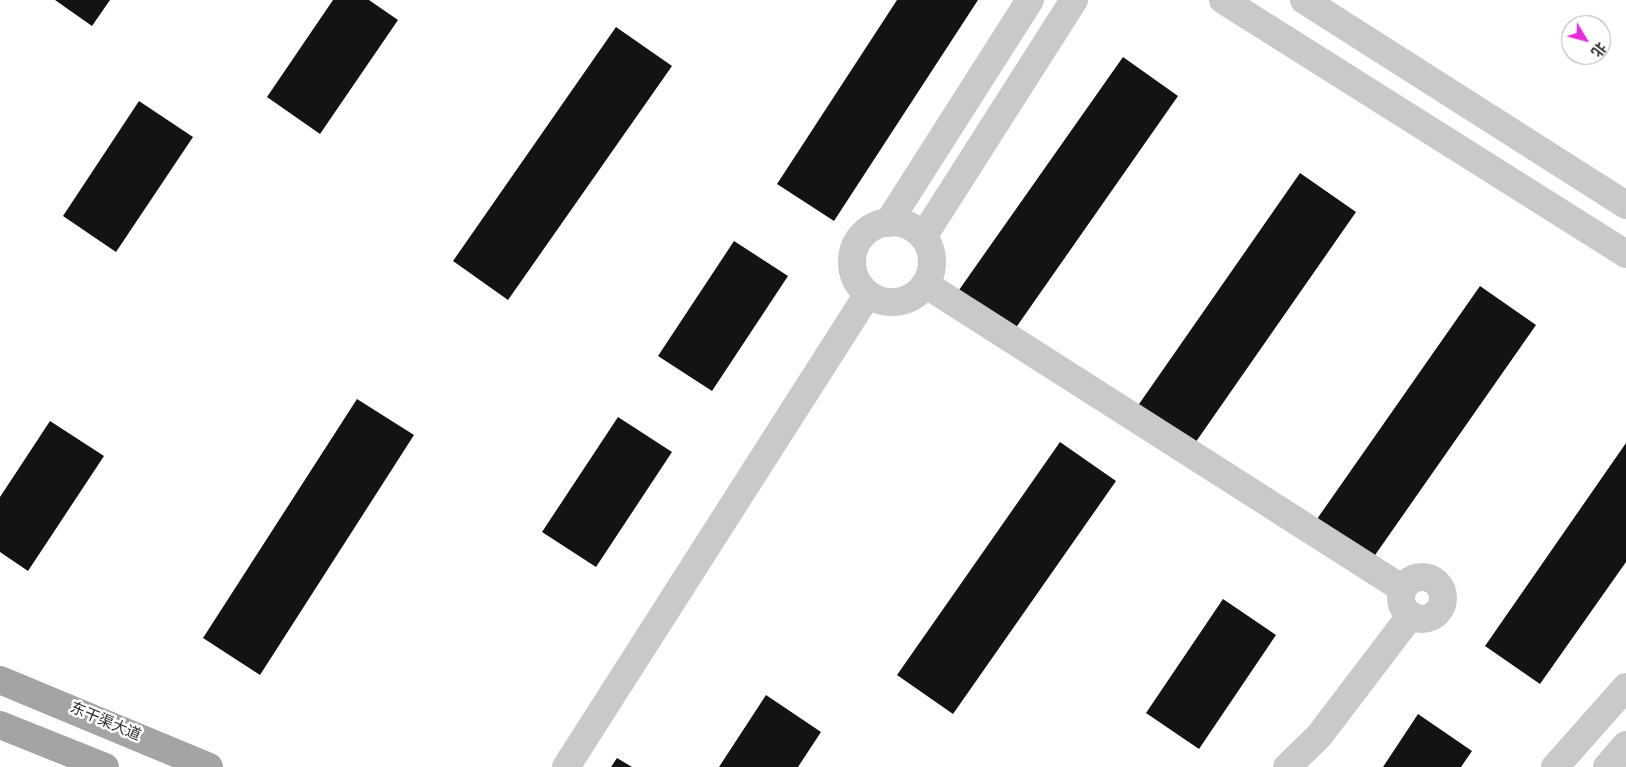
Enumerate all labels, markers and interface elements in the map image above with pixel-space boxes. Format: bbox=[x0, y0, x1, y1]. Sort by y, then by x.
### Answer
north arrow bbox=[1561, 15, 1611, 65]
text: 北 bbox=[1587, 38, 1609, 59]
street label: 东干渠大道 bbox=[67, 700, 143, 746]

